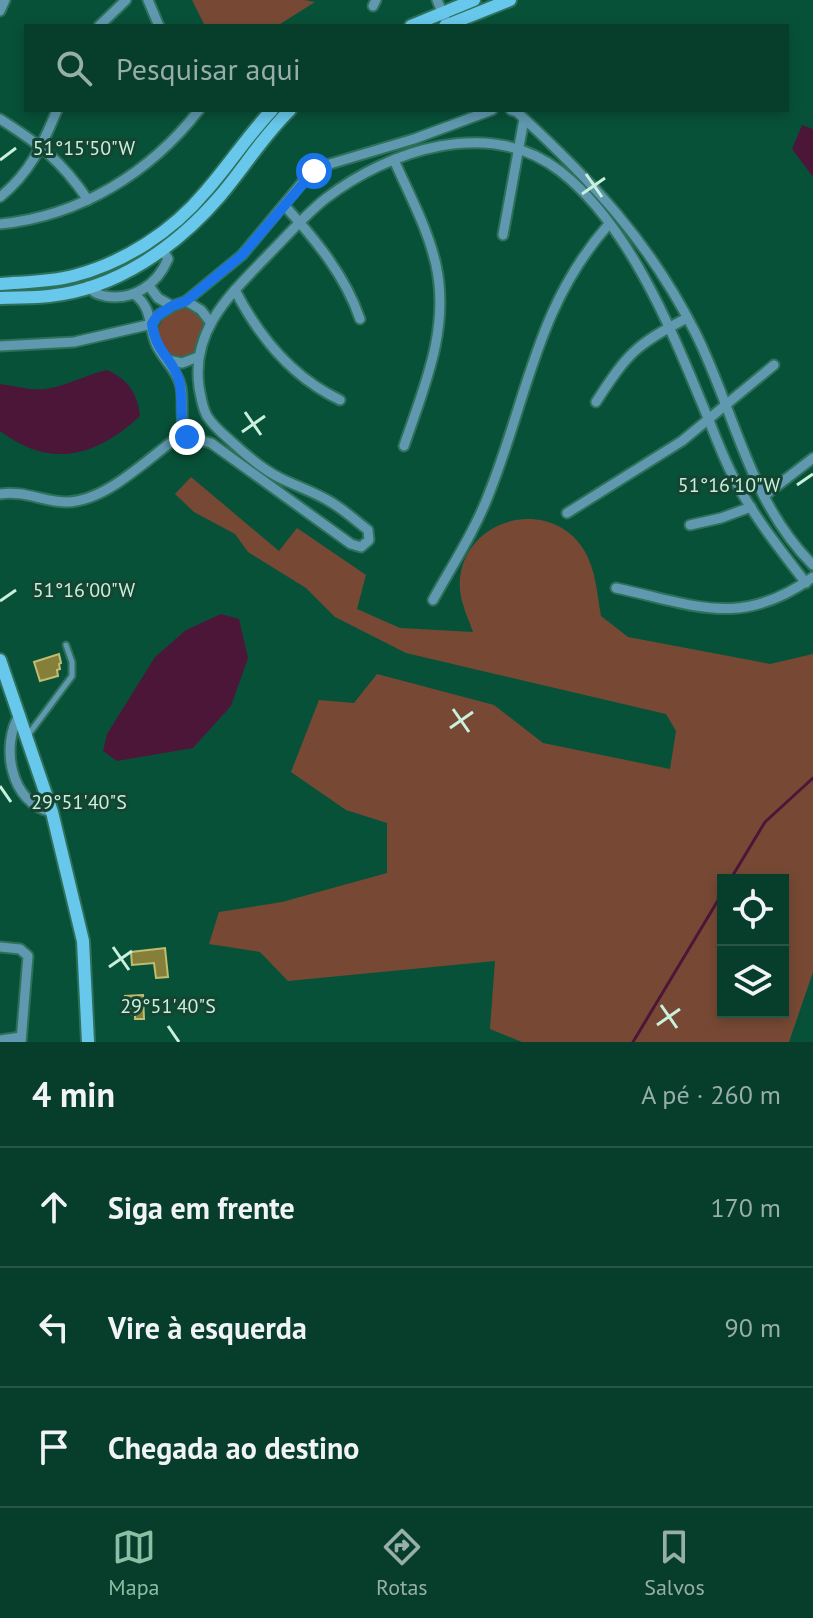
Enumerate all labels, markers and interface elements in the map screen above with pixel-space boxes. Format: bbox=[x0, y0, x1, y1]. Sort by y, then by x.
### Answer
search box bbox=[24, 24, 789, 112]
icon: search bbox=[52, 46, 96, 90]
text: Pesquisar aqui bbox=[116, 49, 301, 88]
text: 51°15'50"W bbox=[33, 135, 136, 161]
route start bbox=[296, 153, 332, 189]
route end bbox=[169, 419, 205, 455]
text: 51°16'10"W bbox=[678, 472, 781, 498]
text: 51°16'00"W bbox=[33, 577, 136, 603]
text: 29°51'40"S bbox=[31, 789, 127, 815]
map controls bbox=[717, 874, 789, 1018]
button: locate bbox=[717, 874, 789, 946]
button: layers bbox=[717, 946, 789, 1018]
text: 29°51'40"S bbox=[120, 993, 216, 1019]
text: 4 min bbox=[32, 1072, 115, 1116]
text: A pé · 260 m bbox=[641, 1078, 781, 1111]
icon: ahead bbox=[32, 1185, 76, 1229]
text: Siga em frente bbox=[108, 1188, 295, 1227]
text: 170 m bbox=[710, 1191, 781, 1224]
icon: left bbox=[32, 1305, 76, 1349]
text: Vire à esquerda bbox=[108, 1308, 307, 1347]
text: 90 m bbox=[725, 1311, 781, 1344]
icon: arrive bbox=[32, 1425, 76, 1469]
text: Chegada ao destino bbox=[108, 1428, 359, 1467]
tab: Mapa bbox=[108, 1525, 159, 1601]
tab: Rotas bbox=[376, 1525, 428, 1601]
tab: Salvos bbox=[644, 1525, 705, 1601]

